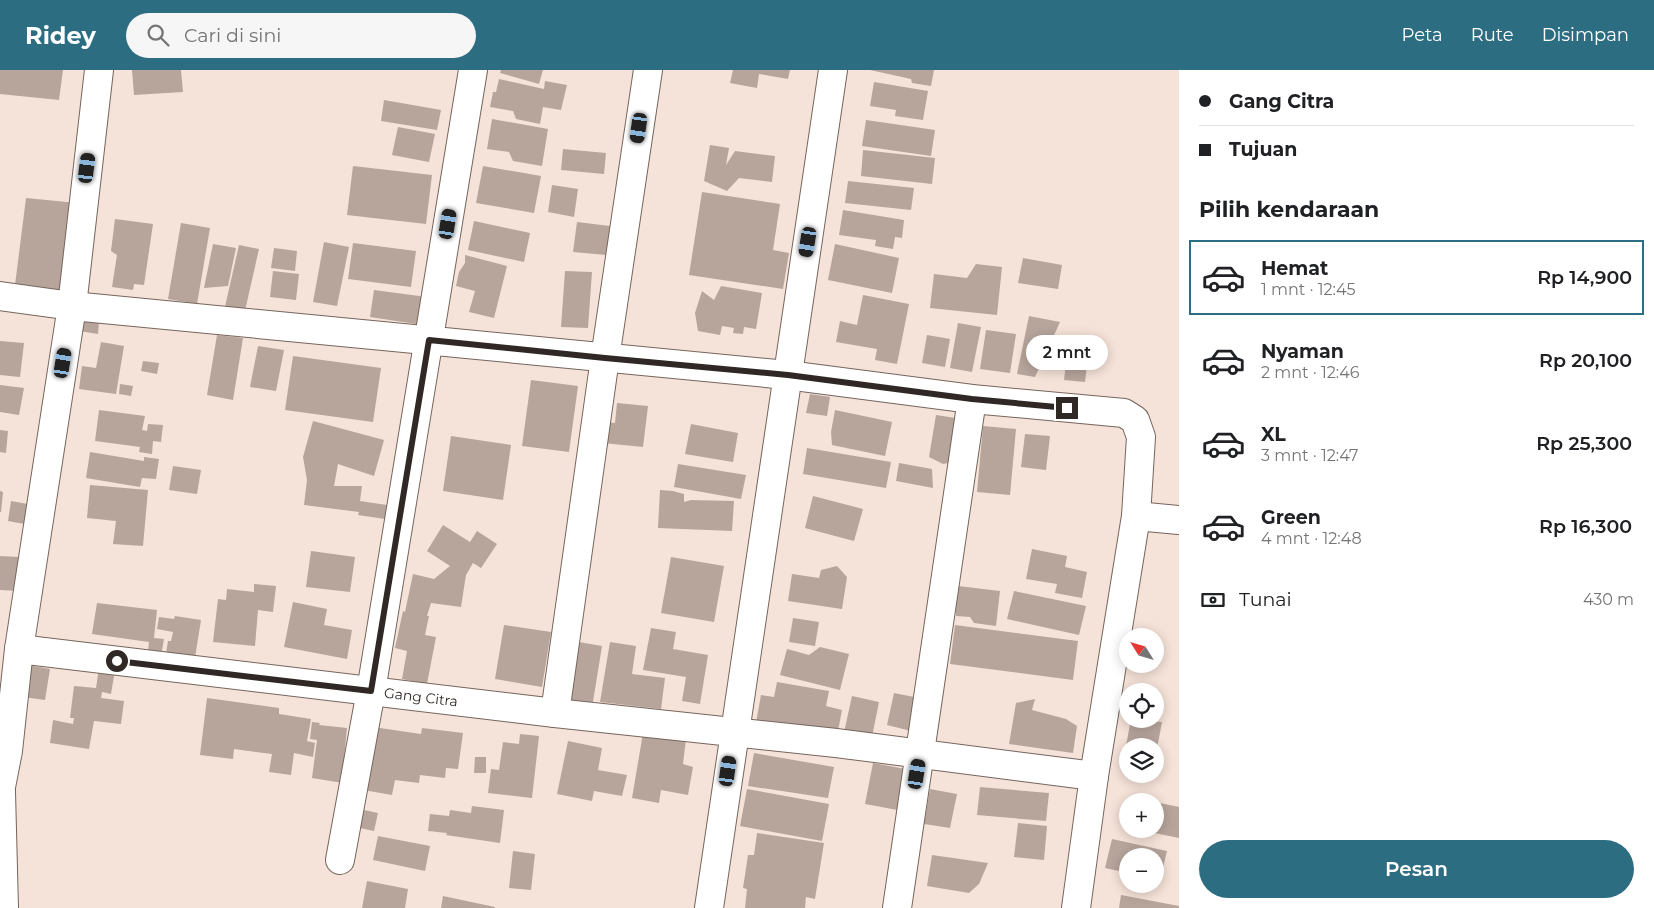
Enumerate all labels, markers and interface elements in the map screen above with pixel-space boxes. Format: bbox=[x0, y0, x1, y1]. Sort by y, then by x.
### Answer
search box bbox=[126, 13, 476, 58]
text: Ridey bbox=[25, 21, 96, 50]
icon: search bbox=[144, 21, 172, 49]
text: Cari di sini bbox=[184, 24, 281, 47]
text: Peta bbox=[1402, 24, 1443, 46]
text: Rute bbox=[1471, 24, 1514, 46]
text: Disimpan bbox=[1542, 24, 1629, 46]
text: Gang Citra bbox=[1229, 90, 1334, 113]
car bbox=[629, 112, 648, 144]
text: Tujuan bbox=[1229, 138, 1297, 161]
car bbox=[77, 152, 96, 184]
text: Pilih kendaraan bbox=[1199, 196, 1379, 223]
car bbox=[438, 208, 457, 240]
car bbox=[798, 226, 817, 258]
icon: car bbox=[1201, 255, 1246, 300]
text: Hemat bbox=[1261, 257, 1328, 280]
text: Rp 14,900 bbox=[1537, 266, 1632, 289]
text: 1 mnt · 12:45 bbox=[1261, 280, 1356, 299]
callout: 2 mnt bbox=[1026, 336, 1108, 370]
icon: car bbox=[1201, 338, 1246, 383]
text: Nyaman bbox=[1261, 340, 1344, 363]
text: 2 mnt bbox=[1043, 343, 1091, 362]
car bbox=[53, 347, 72, 379]
text: Rp 20,100 bbox=[1539, 349, 1632, 372]
text: 2 mnt · 12:46 bbox=[1261, 363, 1360, 382]
route end bbox=[1056, 397, 1078, 419]
icon: car bbox=[1201, 421, 1246, 466]
text: XL bbox=[1261, 423, 1286, 446]
text: Rp 25,300 bbox=[1536, 432, 1632, 455]
text: 3 mnt · 12:47 bbox=[1261, 446, 1358, 465]
icon: car bbox=[1201, 504, 1246, 549]
text: Green bbox=[1261, 506, 1321, 529]
text: Rp 16,300 bbox=[1539, 515, 1632, 538]
text: 4 mnt · 12:48 bbox=[1261, 529, 1362, 548]
icon: cash bbox=[1199, 586, 1227, 614]
text: Tunai bbox=[1239, 588, 1292, 611]
text: 430 m bbox=[1583, 590, 1634, 609]
north arrow bbox=[1119, 628, 1164, 672]
map controls bbox=[1119, 628, 1164, 893]
route start bbox=[106, 650, 128, 672]
button: locate bbox=[1119, 683, 1164, 728]
street label: Gang Citra bbox=[383, 684, 459, 710]
button: layers bbox=[1119, 738, 1164, 783]
car bbox=[718, 755, 737, 787]
car bbox=[907, 758, 926, 790]
button: + bbox=[1119, 793, 1164, 838]
button: Pesan bbox=[1199, 840, 1634, 898]
button: − bbox=[1119, 848, 1164, 893]

